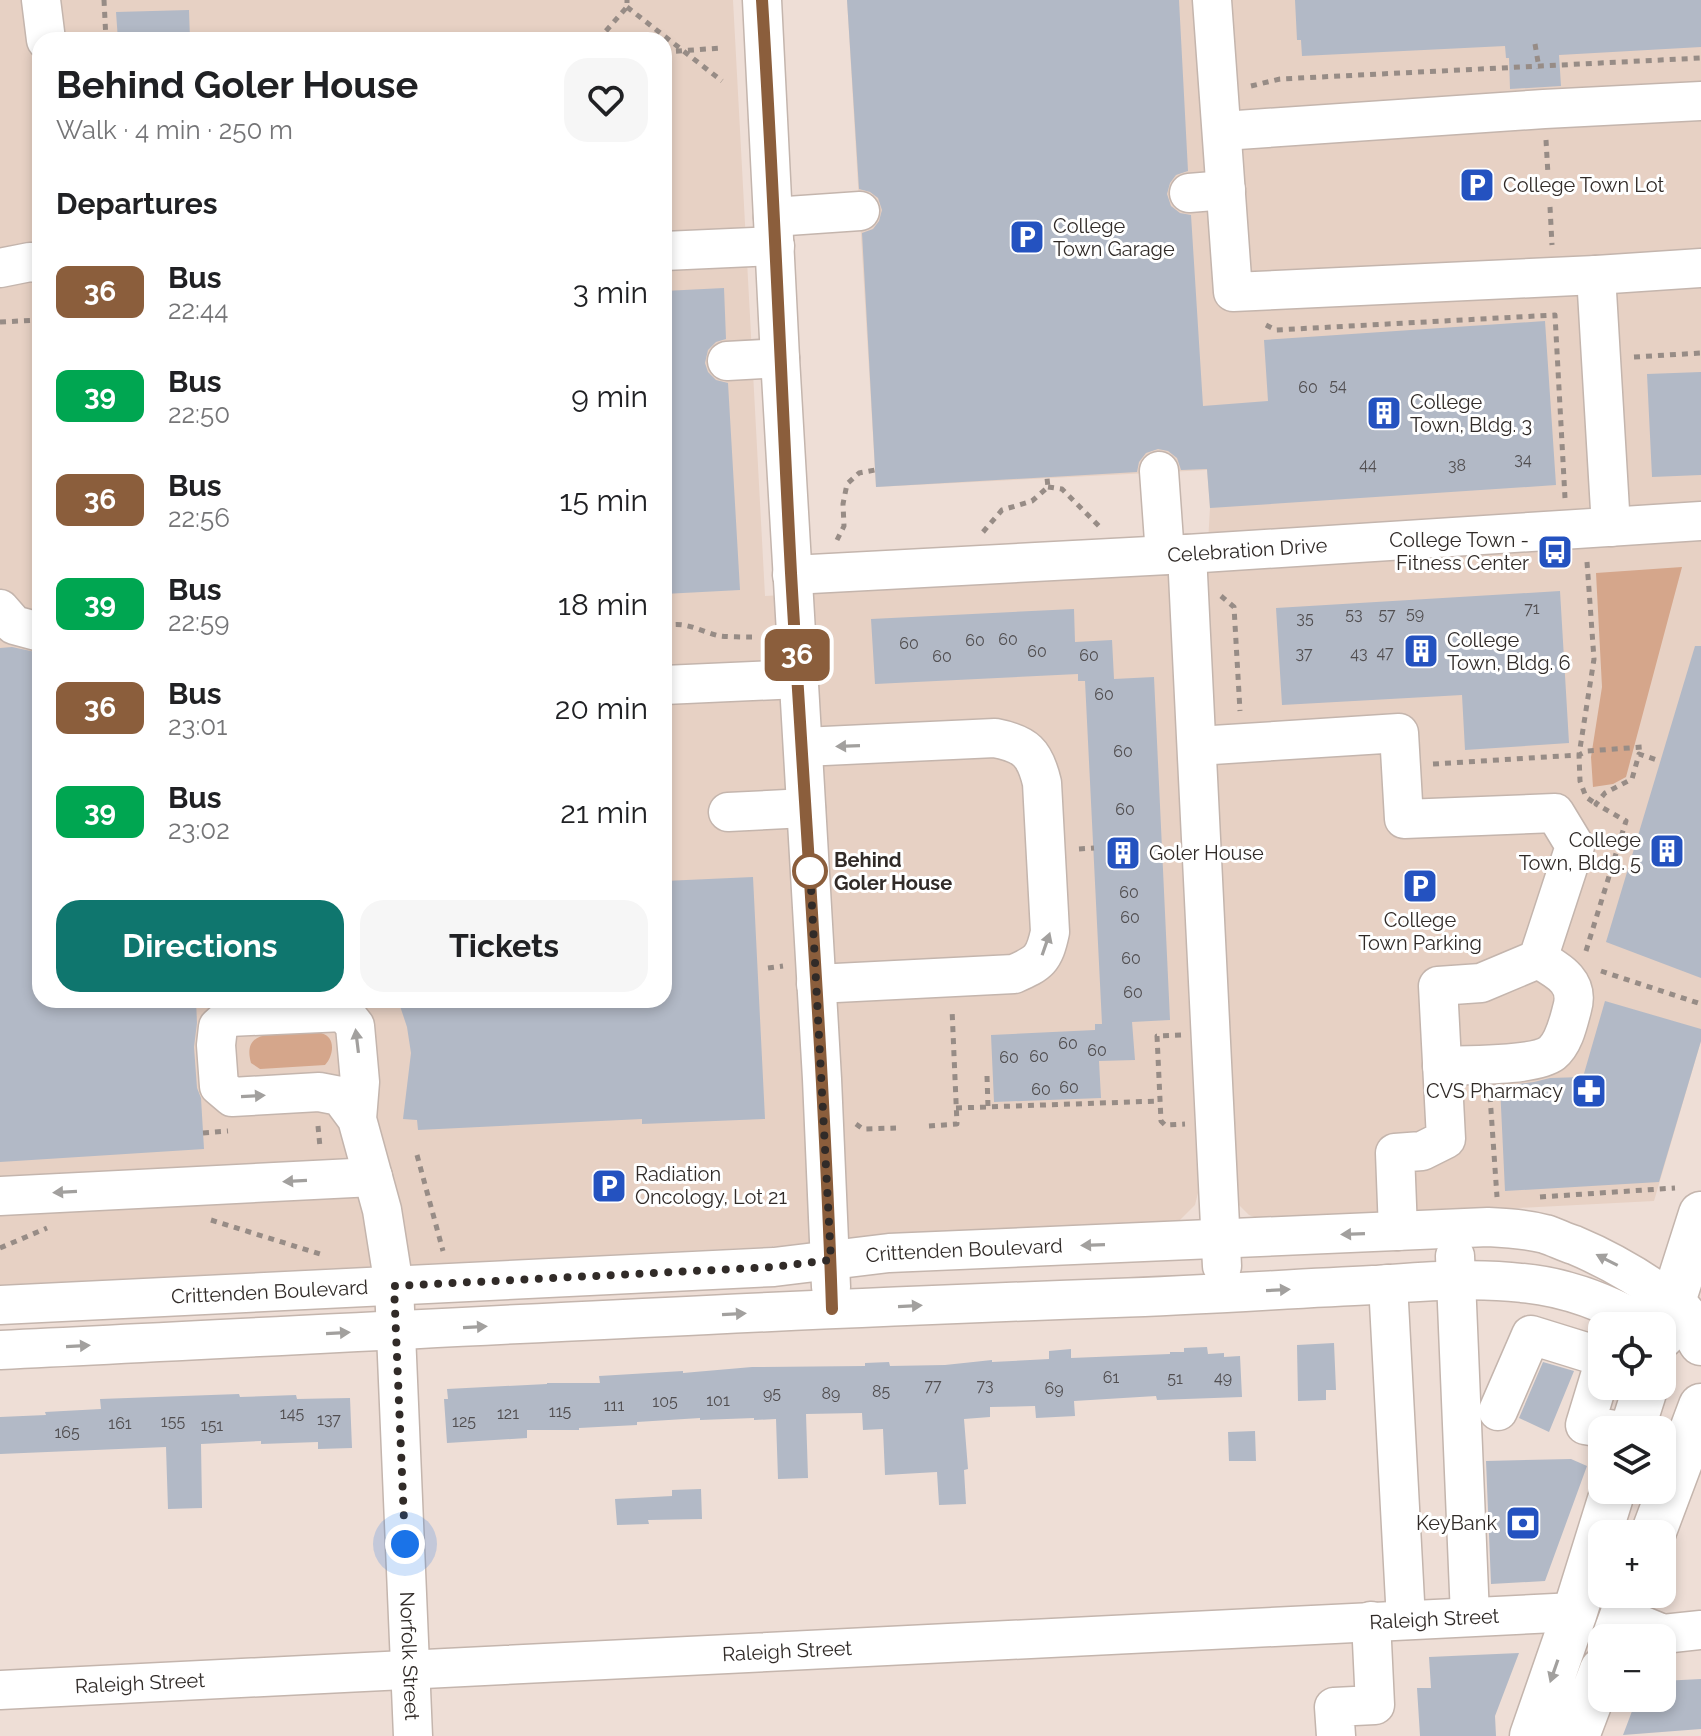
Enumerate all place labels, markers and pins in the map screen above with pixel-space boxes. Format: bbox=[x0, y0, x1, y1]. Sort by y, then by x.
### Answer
parking icon: College Town Lot bbox=[1458, 166, 1496, 204]
place label: College Town Lot bbox=[1503, 173, 1665, 197]
place label: College Town Garage bbox=[1053, 214, 1175, 261]
parking icon: College Town Garage bbox=[1008, 218, 1046, 256]
place label: College Town, Bldg. 3 bbox=[1410, 390, 1532, 437]
building icon: College Town, Bldg. 3 bbox=[1365, 394, 1403, 432]
place label: College Town - Fitness Center bbox=[1389, 528, 1529, 575]
bus stop icon: College Town - Fitness Center bbox=[1536, 533, 1574, 571]
place label: College Town, Bldg. 6 bbox=[1447, 628, 1571, 675]
building icon: College Town, Bldg. 6 bbox=[1402, 632, 1440, 670]
place label: College Town, Bldg. 5 bbox=[1519, 828, 1641, 875]
building icon: College Town, Bldg. 5 bbox=[1648, 832, 1686, 870]
building icon: Goler House bbox=[1104, 834, 1142, 872]
place label: Goler House bbox=[1149, 841, 1264, 865]
place label: Behind Goler House bbox=[834, 848, 952, 895]
marker: Behind Goler House bbox=[793, 854, 827, 888]
parking icon: College Town Parking bbox=[1401, 867, 1439, 905]
place label: College Town Parking bbox=[1358, 908, 1482, 955]
pharmacy icon: CVS Pharmacy bbox=[1570, 1072, 1608, 1110]
place label: CVS Pharmacy bbox=[1426, 1079, 1563, 1103]
place label: Radiation Oncology, Lot 21 bbox=[635, 1162, 787, 1209]
parking icon: Radiation Oncology, Lot 21 bbox=[590, 1167, 628, 1205]
bank icon: KeyBank bbox=[1504, 1504, 1542, 1542]
place label: KeyBank bbox=[1416, 1511, 1497, 1535]

